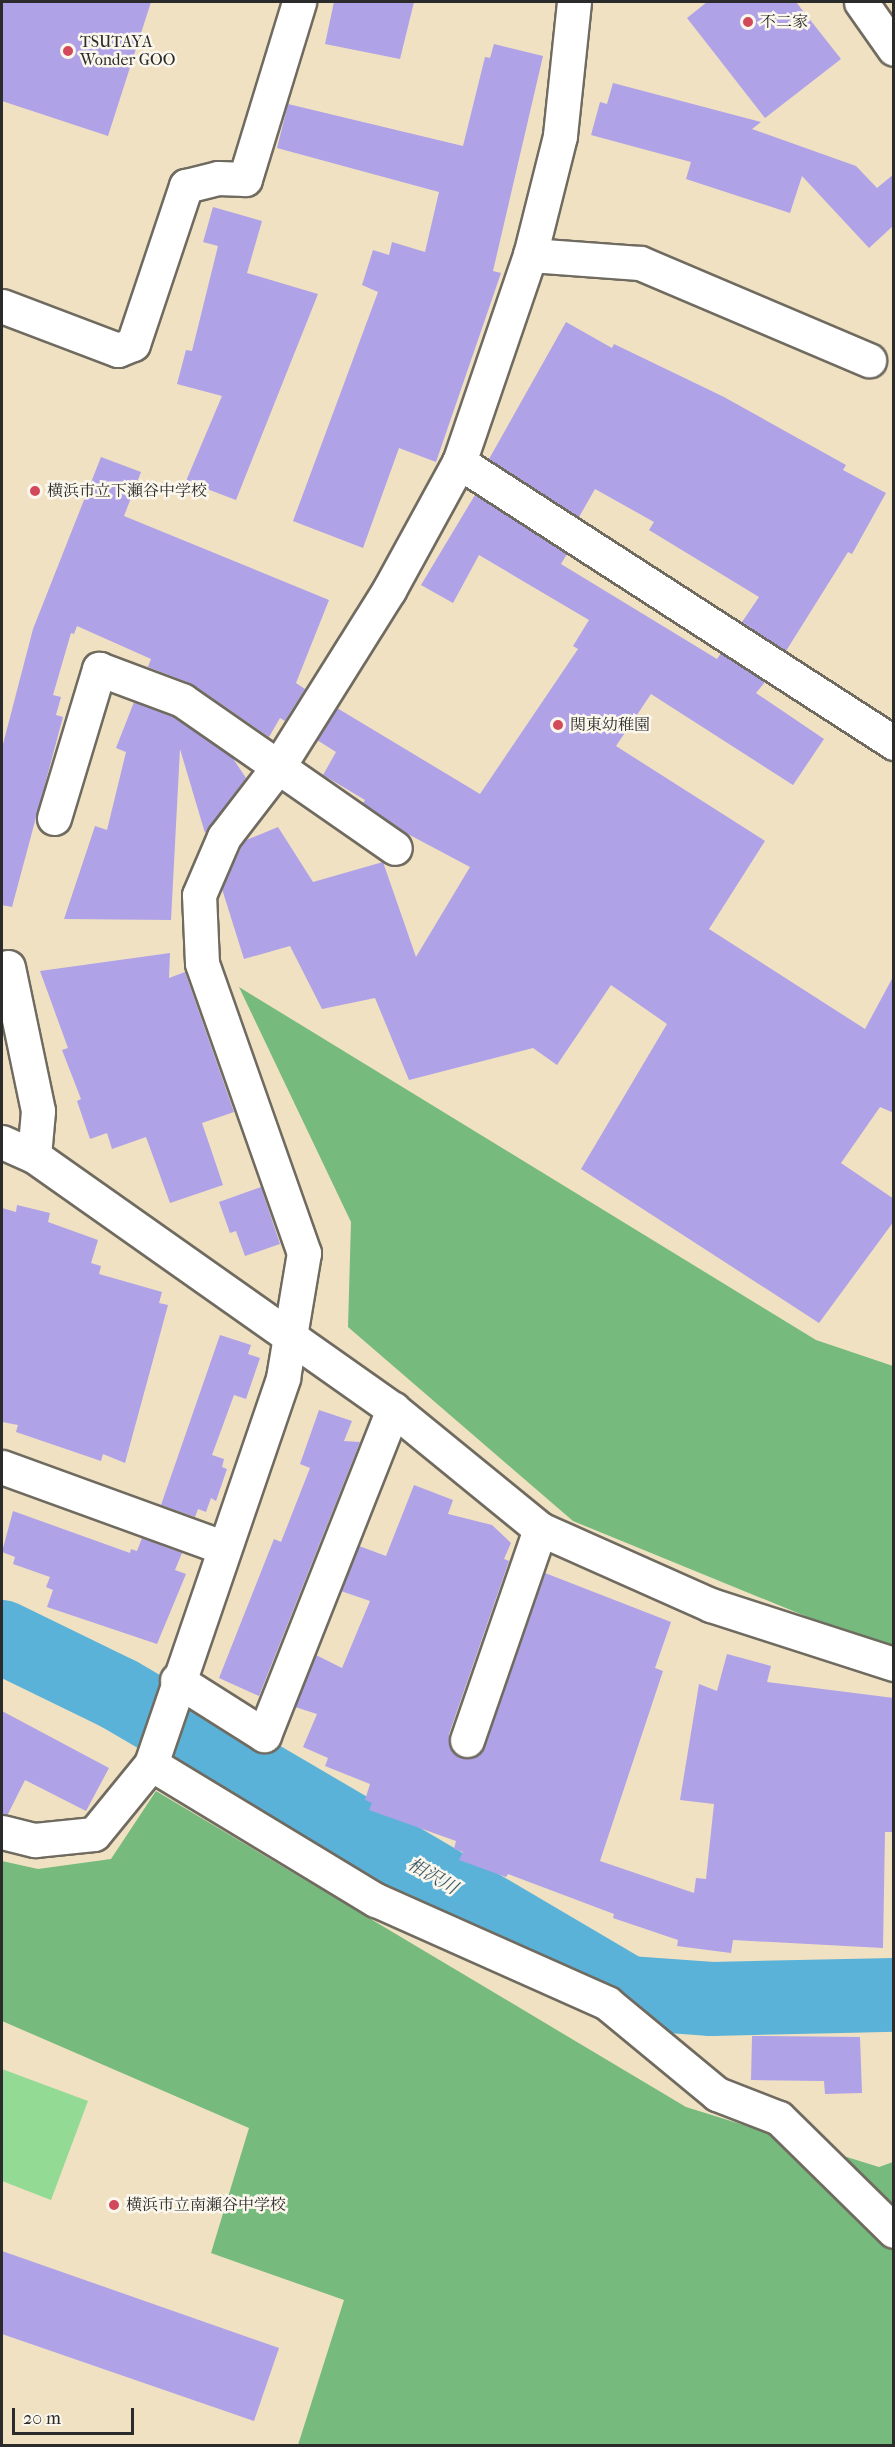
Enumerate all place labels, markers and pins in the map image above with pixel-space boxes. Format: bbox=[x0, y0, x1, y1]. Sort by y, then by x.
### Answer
place label: 不二家 bbox=[760, 12, 808, 32]
marker: 不二家 bbox=[741, 15, 755, 29]
place label: TSUTAYA Wonder GOO bbox=[80, 32, 175, 70]
marker: TSUTAYA Wonder GOO bbox=[61, 44, 75, 58]
place label: 横浜市立下瀬谷中学校 bbox=[47, 481, 207, 501]
marker: 横浜市立下瀬谷中学校 bbox=[28, 484, 42, 498]
place label: 関東幼稚園 bbox=[570, 715, 650, 735]
marker: 関東幼稚園 bbox=[551, 718, 565, 732]
place label: 横浜市立南瀬谷中学校 bbox=[126, 2195, 286, 2215]
marker: 横浜市立南瀬谷中学校 bbox=[107, 2198, 121, 2212]

